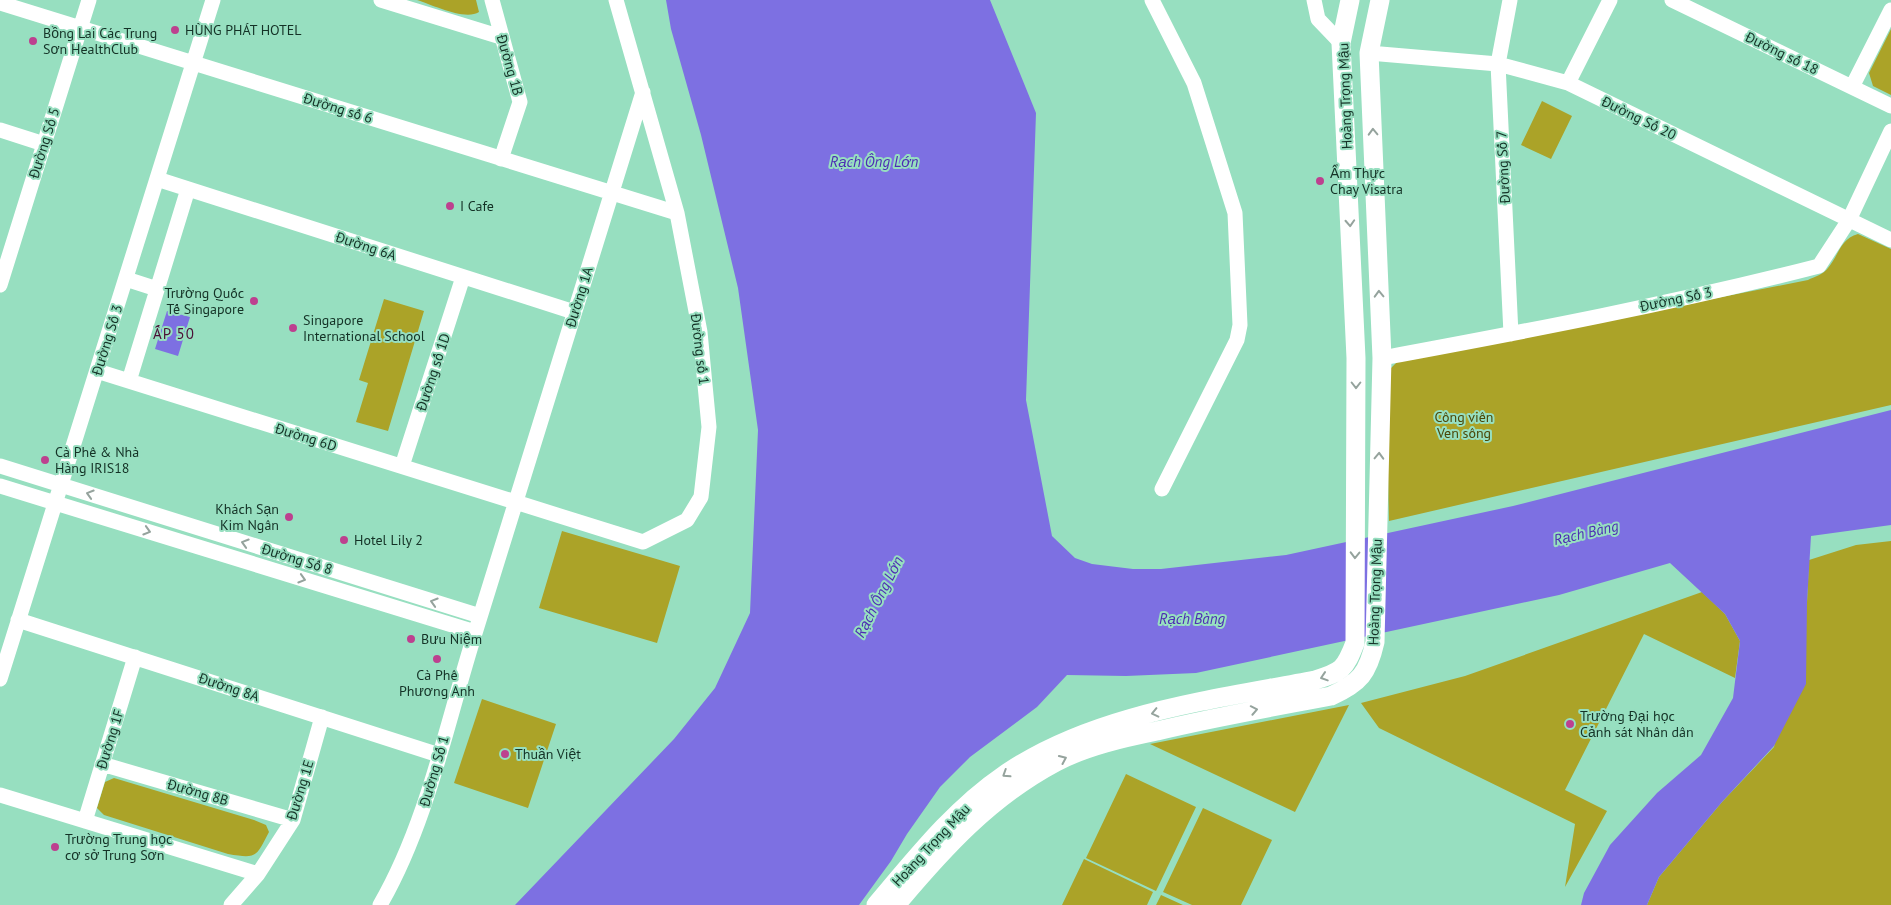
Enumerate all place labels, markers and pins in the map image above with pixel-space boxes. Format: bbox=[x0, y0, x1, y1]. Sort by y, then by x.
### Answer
place label: HÙNG PHÁT HOTEL bbox=[185, 21, 302, 39]
place label: Bồng Lai Các Trung Sơn HealthClub bbox=[43, 24, 157, 58]
marker: HÙNG PHÁT HOTEL bbox=[169, 24, 181, 36]
marker: Bồng Lai Các Trung Sơn HealthClub bbox=[27, 35, 39, 47]
place label: Ẩm Thực Chay Visatra bbox=[1330, 164, 1403, 198]
marker: Ẩm Thực Chay Visatra bbox=[1314, 175, 1326, 187]
place label: I Cafe bbox=[460, 197, 494, 215]
marker: I Cafe bbox=[444, 200, 456, 212]
place label: Trường Quốc Tế Singapore bbox=[165, 284, 244, 318]
marker: Trường Quốc Tế Singapore bbox=[248, 295, 260, 307]
place label: Singapore International School bbox=[303, 311, 425, 345]
marker: Singapore International School bbox=[287, 322, 299, 334]
place label: Cà Phê & Nhà Hàng IRIS18 bbox=[55, 443, 139, 477]
marker: Cà Phê & Nhà Hàng IRIS18 bbox=[39, 454, 51, 466]
place label: Khách Sạn Kim Ngân bbox=[215, 500, 279, 534]
marker: Khách Sạn Kim Ngân bbox=[283, 511, 295, 523]
place label: Hotel Lily 2 bbox=[354, 531, 423, 549]
marker: Hotel Lily 2 bbox=[338, 534, 350, 546]
place label: Bưu Niệm bbox=[421, 630, 482, 648]
marker: Bưu Niệm bbox=[405, 633, 417, 645]
marker: Cà Phê Phương Anh bbox=[431, 653, 443, 665]
place label: Cà Phê Phương Anh bbox=[399, 666, 475, 700]
place label: Trường Đại học Cảnh sát Nhân dân bbox=[1580, 707, 1694, 741]
marker: Trường Đại học Cảnh sát Nhân dân bbox=[1564, 718, 1576, 730]
place label: Thuần Việt bbox=[515, 745, 581, 763]
marker: Thuần Việt bbox=[499, 748, 511, 760]
place label: Trường Trung học cơ sở Trung Sơn bbox=[65, 830, 172, 864]
marker: Trường Trung học cơ sở Trung Sơn bbox=[49, 841, 61, 853]

